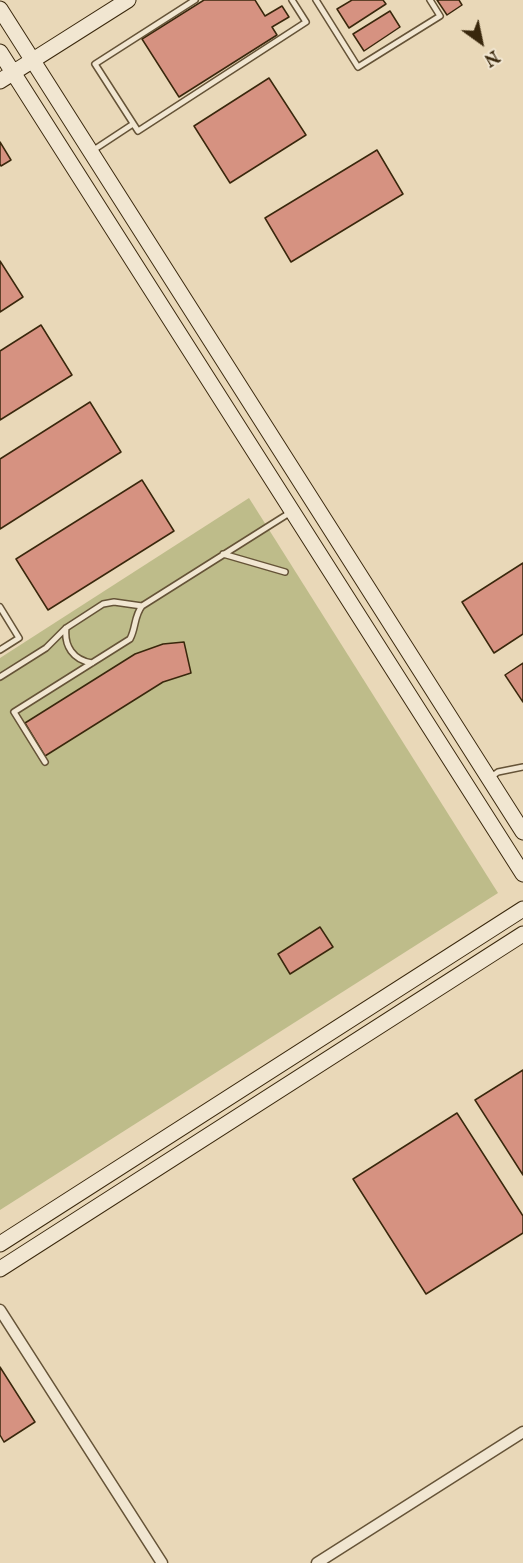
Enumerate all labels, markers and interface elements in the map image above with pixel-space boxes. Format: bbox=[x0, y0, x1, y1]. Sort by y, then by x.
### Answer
north arrow bbox=[451, 12, 511, 72]
text: N bbox=[480, 45, 502, 69]

